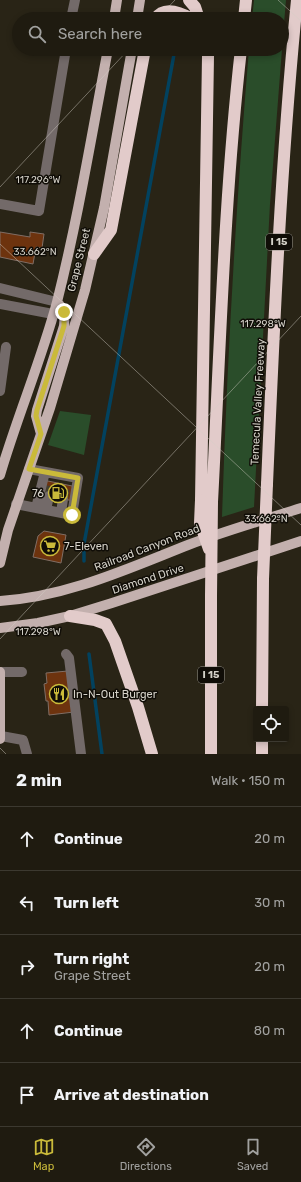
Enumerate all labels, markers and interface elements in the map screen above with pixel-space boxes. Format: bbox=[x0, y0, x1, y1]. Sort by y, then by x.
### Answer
search box bbox=[12, 12, 289, 56]
icon: search bbox=[26, 23, 48, 45]
text: Search here bbox=[58, 25, 142, 43]
text: 117.296°W bbox=[15, 174, 61, 186]
street label: Grape Street bbox=[65, 226, 93, 293]
road number: I 15 bbox=[266, 234, 292, 250]
text: 33.662°N bbox=[13, 246, 57, 258]
route end bbox=[55, 303, 73, 321]
text: 117.298°W bbox=[240, 318, 286, 330]
street label: Temecula Valley Freeway bbox=[248, 338, 268, 466]
fuel station icon: 76 bbox=[47, 482, 69, 504]
place label: 76 bbox=[32, 487, 44, 500]
route start bbox=[63, 506, 81, 524]
text: 33.662°N bbox=[244, 513, 288, 525]
street label: Railroad Canyon Road bbox=[92, 522, 202, 574]
supermarket icon: 7-Eleven bbox=[39, 535, 61, 557]
place label: 7-Eleven bbox=[64, 540, 109, 553]
street label: Diamond Drive bbox=[110, 561, 186, 597]
text: 117.298°W bbox=[15, 626, 61, 638]
road number: I 15 bbox=[198, 667, 224, 683]
restaurant icon: In-N-Out Burger bbox=[48, 683, 70, 705]
place label: In-N-Out Burger bbox=[73, 688, 158, 701]
map controls bbox=[253, 706, 289, 742]
button: locate bbox=[253, 706, 289, 742]
text: 2 min bbox=[16, 770, 62, 790]
text: Walk · 150 m bbox=[211, 773, 285, 788]
icon: ahead bbox=[16, 828, 38, 850]
text: Continue bbox=[54, 830, 123, 848]
text: 20 m bbox=[254, 831, 285, 846]
icon: left bbox=[16, 892, 38, 914]
text: Turn left bbox=[54, 894, 119, 912]
text: 30 m bbox=[254, 895, 285, 910]
text: Turn right bbox=[54, 950, 129, 968]
icon: right bbox=[16, 956, 38, 978]
text: 20 m bbox=[254, 959, 285, 974]
text: Grape Street bbox=[54, 968, 131, 983]
icon: ahead bbox=[16, 1020, 38, 1042]
text: Continue bbox=[54, 1022, 123, 1040]
text: 80 m bbox=[254, 1023, 285, 1038]
icon: arrive bbox=[16, 1084, 38, 1106]
text: Arrive at destination bbox=[54, 1086, 209, 1104]
tab: Map bbox=[33, 1136, 55, 1173]
tab: Directions bbox=[120, 1136, 172, 1173]
tab: Saved bbox=[237, 1136, 268, 1173]

